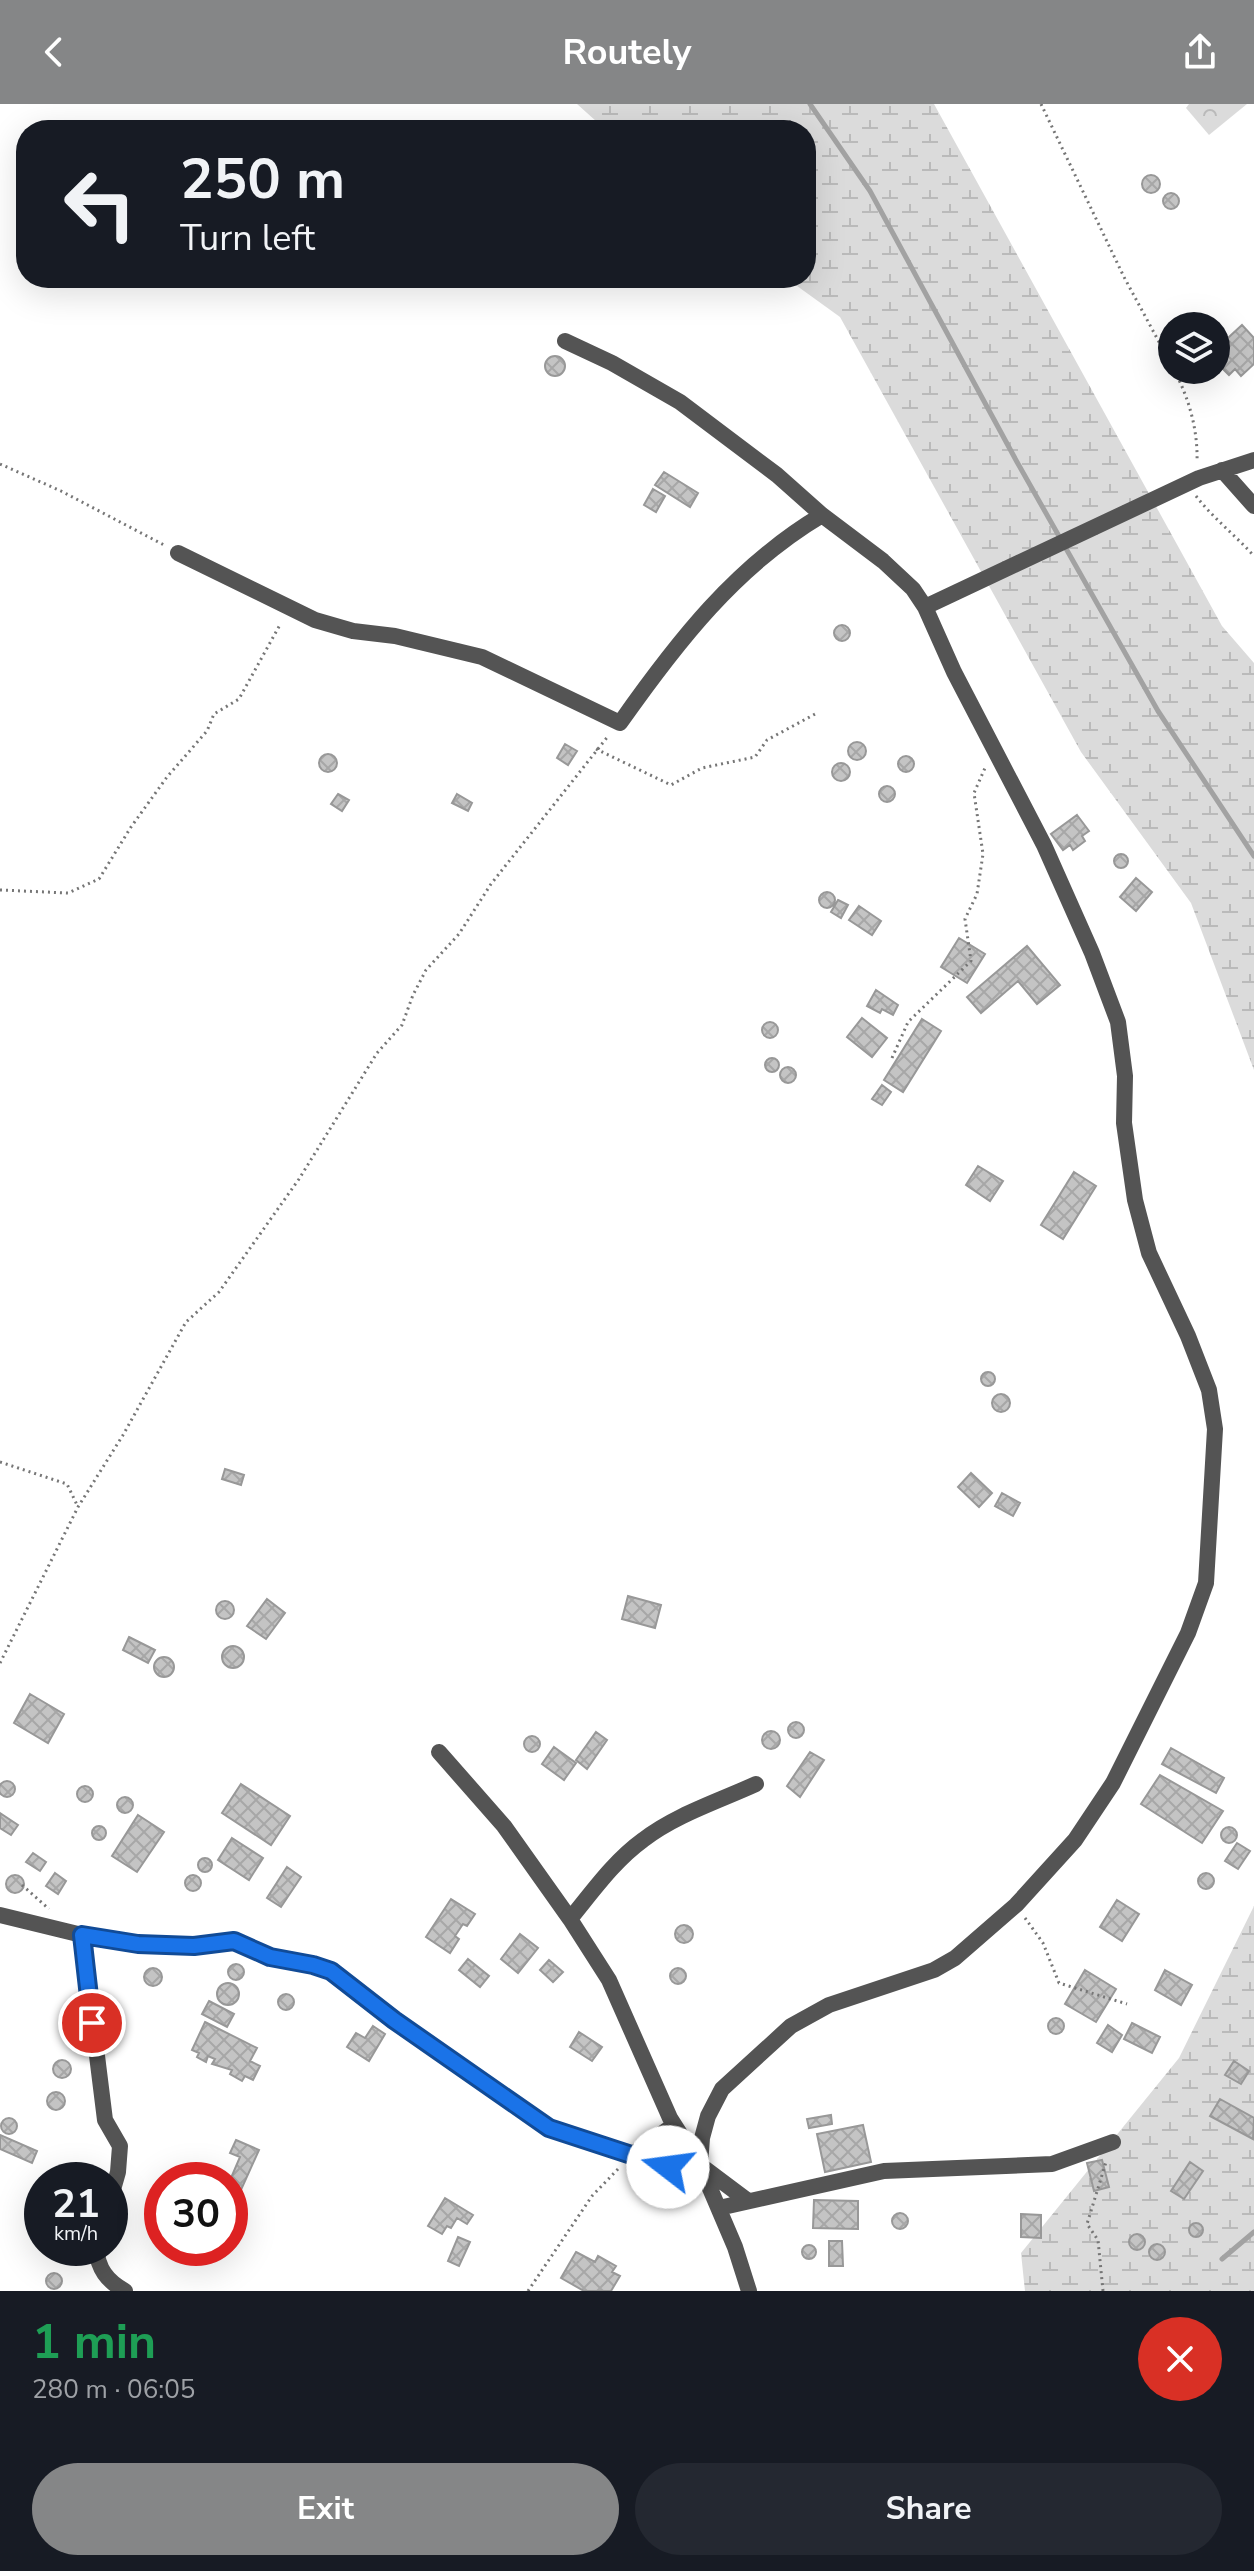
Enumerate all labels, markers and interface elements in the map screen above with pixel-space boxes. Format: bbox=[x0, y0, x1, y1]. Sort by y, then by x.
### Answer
text: Routely bbox=[563, 28, 691, 77]
icon: back bbox=[32, 30, 76, 74]
icon: share bbox=[1178, 30, 1222, 74]
text: 250 m bbox=[180, 141, 345, 218]
icon: left bbox=[48, 152, 152, 256]
text: Turn left bbox=[180, 214, 315, 263]
map controls bbox=[1158, 312, 1230, 384]
button: layers bbox=[1158, 312, 1230, 384]
pin bbox=[58, 1989, 126, 2057]
icon: arrive bbox=[70, 2001, 114, 2045]
position arrow bbox=[626, 2125, 710, 2209]
speed limit sign: 30 bbox=[144, 2162, 248, 2266]
text: 21 bbox=[52, 2177, 100, 2231]
text: km/h bbox=[54, 2220, 98, 2247]
text: 1 min bbox=[32, 2309, 156, 2375]
button: close bbox=[1138, 2317, 1222, 2401]
text: 280 m · 06:05 bbox=[32, 2372, 195, 2407]
button: Exit bbox=[32, 2463, 619, 2555]
button: Share bbox=[635, 2463, 1222, 2555]

